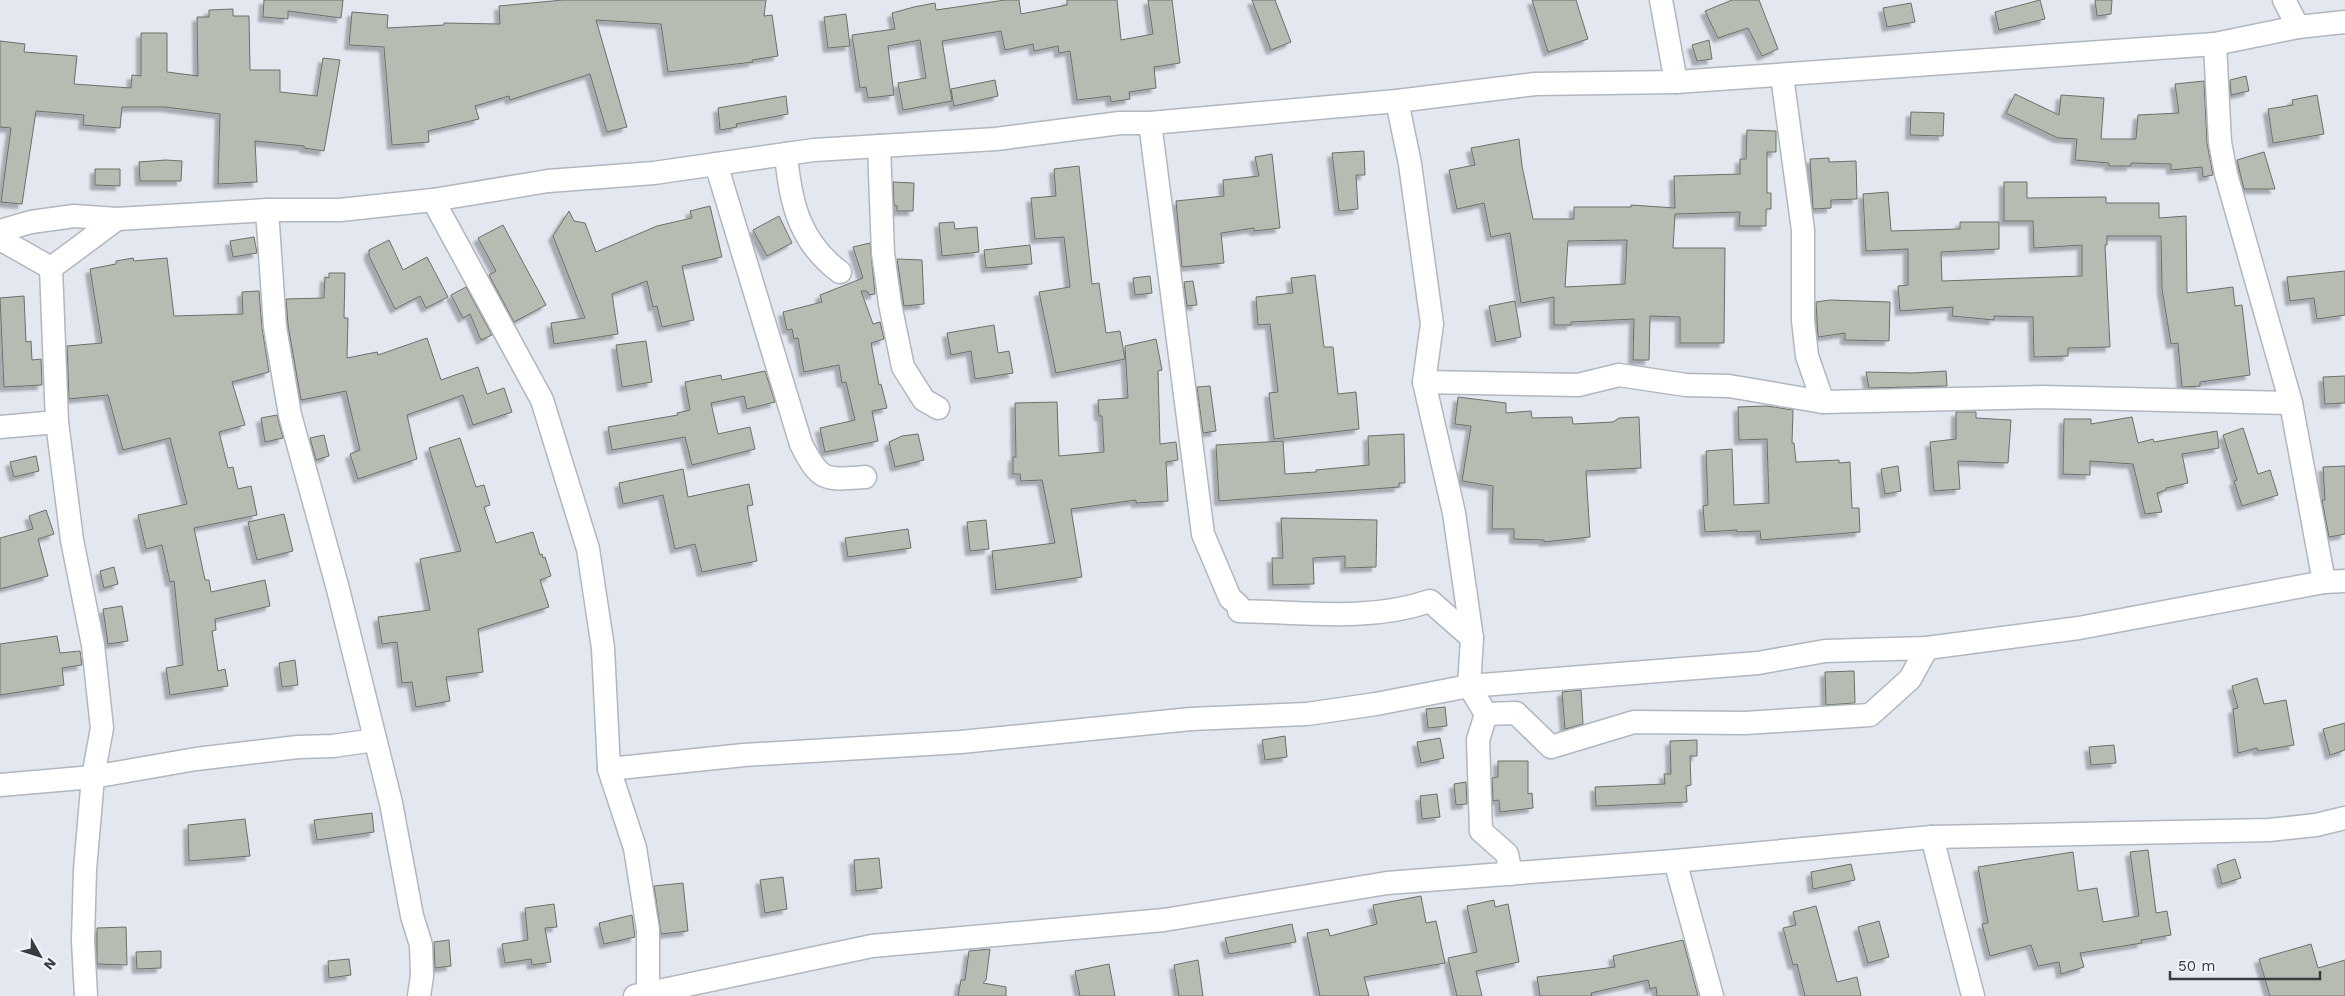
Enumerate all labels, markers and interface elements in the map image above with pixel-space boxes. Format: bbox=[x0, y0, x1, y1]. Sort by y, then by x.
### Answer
north arrow bbox=[15, 931, 65, 981]
scale bar bbox=[2170, 948, 2320, 980]
text: N bbox=[41, 955, 60, 973]
text: 50 m bbox=[2178, 957, 2215, 975]

